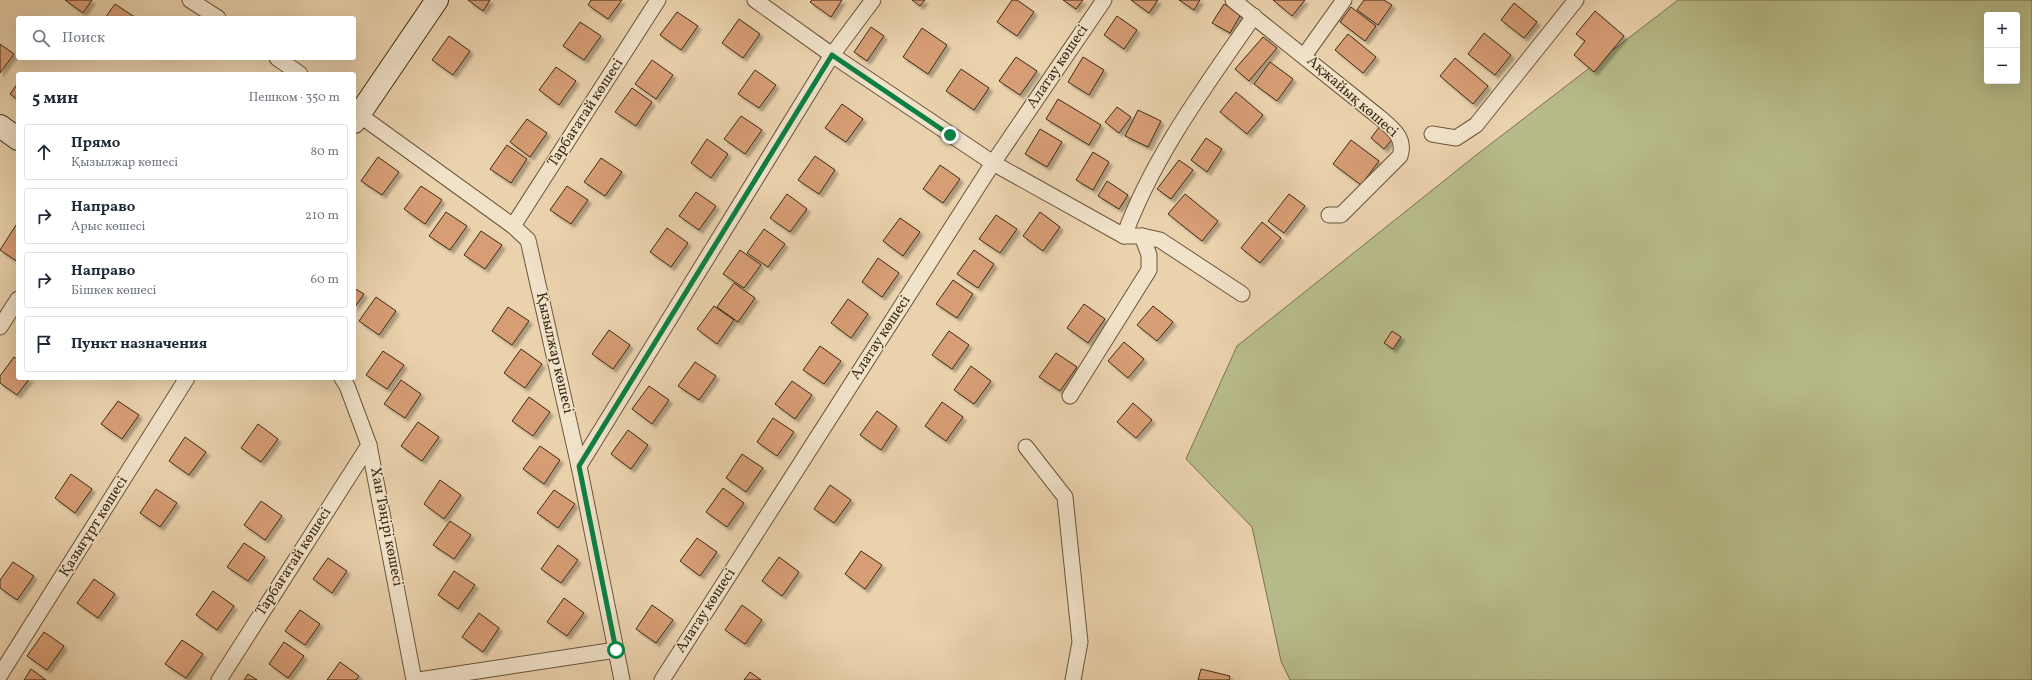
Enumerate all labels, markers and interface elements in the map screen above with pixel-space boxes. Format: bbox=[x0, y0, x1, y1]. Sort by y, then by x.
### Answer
map controls bbox=[1984, 12, 2020, 84]
button: + bbox=[1984, 12, 2020, 48]
search box bbox=[16, 16, 356, 60]
street label: Алатау көшесі bbox=[1022, 21, 1094, 113]
icon: search bbox=[30, 27, 52, 49]
text: Поиск bbox=[62, 28, 105, 49]
button: − bbox=[1984, 48, 2020, 84]
street label: Ақжайық көшесі bbox=[1302, 51, 1402, 143]
street label: Тарбағатай көшесі bbox=[543, 54, 629, 172]
text: 5 мин bbox=[32, 87, 78, 110]
text: Пешком · 350 m bbox=[249, 89, 340, 107]
route end bbox=[941, 126, 959, 144]
text: Прямо bbox=[71, 133, 120, 154]
icon: ahead bbox=[33, 141, 55, 163]
text: 80 m bbox=[310, 143, 339, 161]
text: Қызылжар көшесі bbox=[71, 154, 178, 172]
text: Направо bbox=[71, 197, 135, 218]
icon: right bbox=[33, 205, 55, 227]
text: 210 m bbox=[305, 207, 339, 225]
text: Арыс көшесі bbox=[71, 218, 146, 236]
text: Направо bbox=[71, 261, 135, 282]
icon: right bbox=[33, 269, 55, 291]
text: 60 m bbox=[311, 271, 339, 289]
text: Бішкек көшесі bbox=[71, 282, 157, 300]
street label: Қызылжар көшесі bbox=[530, 290, 578, 416]
street label: Алатау көшесі bbox=[846, 292, 916, 384]
icon: arrive bbox=[33, 333, 55, 355]
text: Пункт назначения bbox=[71, 334, 207, 355]
street label: Хан Тәңірі көшесі bbox=[364, 466, 408, 588]
street label: Қазығұрт көшесі bbox=[55, 473, 133, 581]
street label: Тарбағатай көшесі bbox=[251, 503, 337, 621]
street label: Алатау көшесі bbox=[671, 565, 741, 657]
route start bbox=[607, 641, 625, 659]

